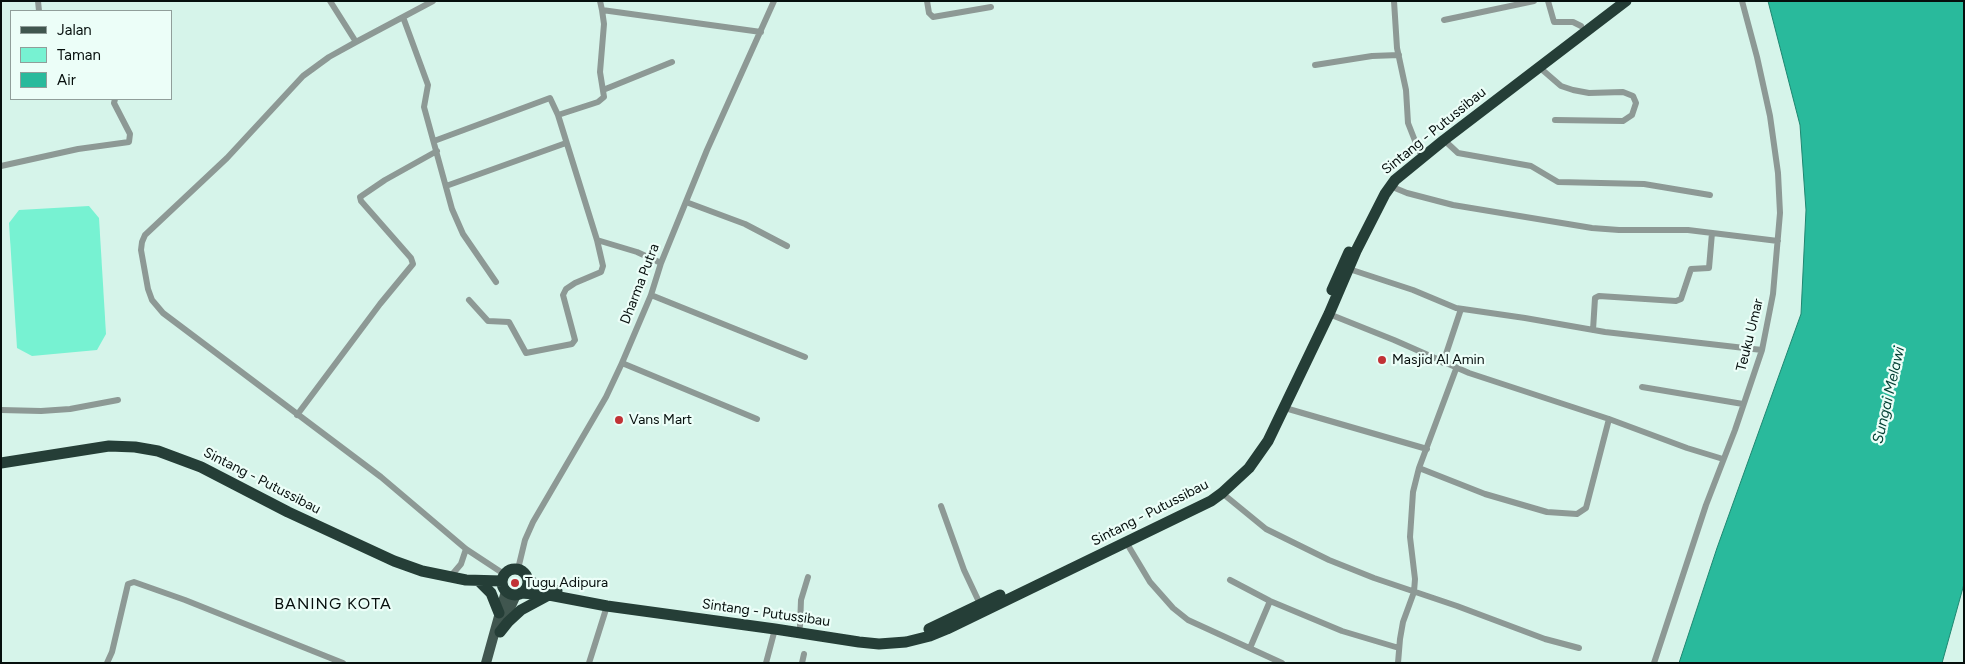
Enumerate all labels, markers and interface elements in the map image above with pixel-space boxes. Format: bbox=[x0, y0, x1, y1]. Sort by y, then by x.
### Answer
legend bbox=[10, 10, 172, 100]
text: Jalan bbox=[57, 21, 92, 39]
text: Taman bbox=[57, 46, 101, 64]
text: Air bbox=[57, 71, 76, 89]
street label: Sintang - Putussibau bbox=[1378, 84, 1490, 178]
street label: Dharma Putra bbox=[617, 241, 663, 327]
street label: Teuku Umar bbox=[1733, 297, 1767, 373]
water label: Sungai Melawi bbox=[1869, 345, 1909, 445]
place label: Masjid Al Amin bbox=[1392, 352, 1485, 368]
marker: Masjid Al Amin bbox=[1376, 354, 1388, 366]
place label: Vans Mart bbox=[629, 412, 692, 428]
marker: Vans Mart bbox=[613, 414, 625, 426]
street label: Sintang - Putussibau bbox=[201, 444, 323, 518]
street label: Sintang - Putussibau bbox=[1089, 476, 1211, 550]
place label: Tugu Adipura bbox=[525, 575, 608, 591]
marker: Tugu Adipura bbox=[509, 577, 521, 589]
district label: BANING KOTA bbox=[273, 594, 393, 614]
street label: Sintang - Putussibau bbox=[701, 596, 831, 630]

